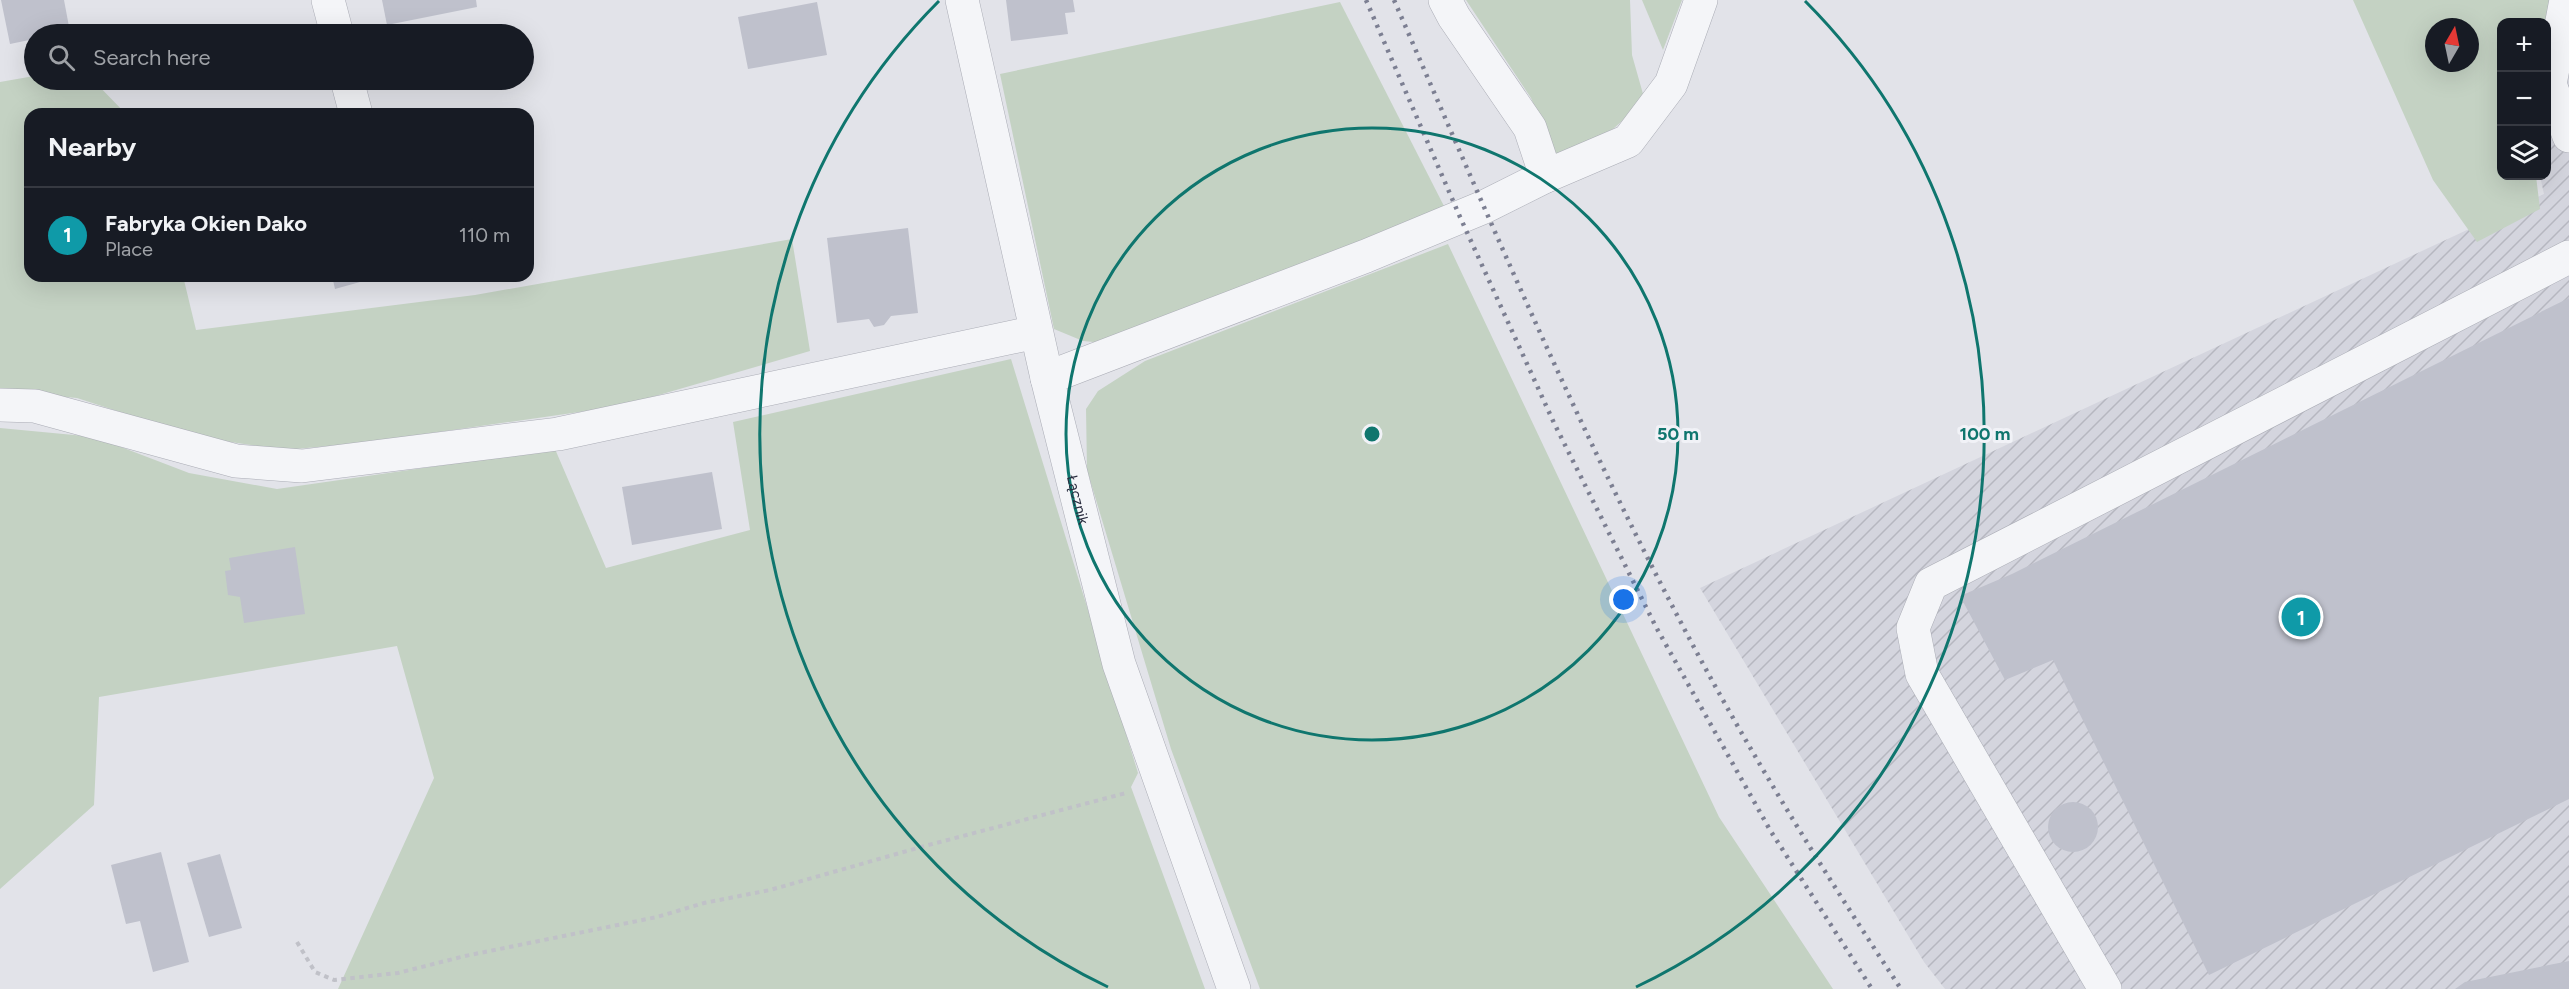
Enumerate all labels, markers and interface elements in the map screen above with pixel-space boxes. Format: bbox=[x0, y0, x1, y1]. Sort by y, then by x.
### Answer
north arrow bbox=[2425, 18, 2479, 72]
map controls bbox=[2497, 18, 2551, 180]
button: + bbox=[2497, 18, 2551, 72]
search box bbox=[24, 24, 534, 90]
icon: search bbox=[45, 41, 78, 74]
text: Search here bbox=[93, 44, 211, 71]
button: − bbox=[2497, 72, 2551, 126]
button: layers bbox=[2497, 126, 2551, 180]
text: Nearby bbox=[48, 131, 136, 163]
text: Fabryka Okien Dako bbox=[105, 210, 307, 237]
text: 1 bbox=[63, 223, 72, 247]
text: 110 m bbox=[459, 223, 510, 247]
text: Place bbox=[105, 237, 153, 261]
text: 50 m bbox=[1657, 423, 1699, 445]
text: 100 m bbox=[1960, 423, 2010, 445]
centre of rings bbox=[1362, 424, 1382, 444]
street label: Łącznik bbox=[1063, 473, 1093, 527]
your location bbox=[1609, 585, 1638, 614]
pin: 1 bbox=[2282, 594, 2320, 640]

